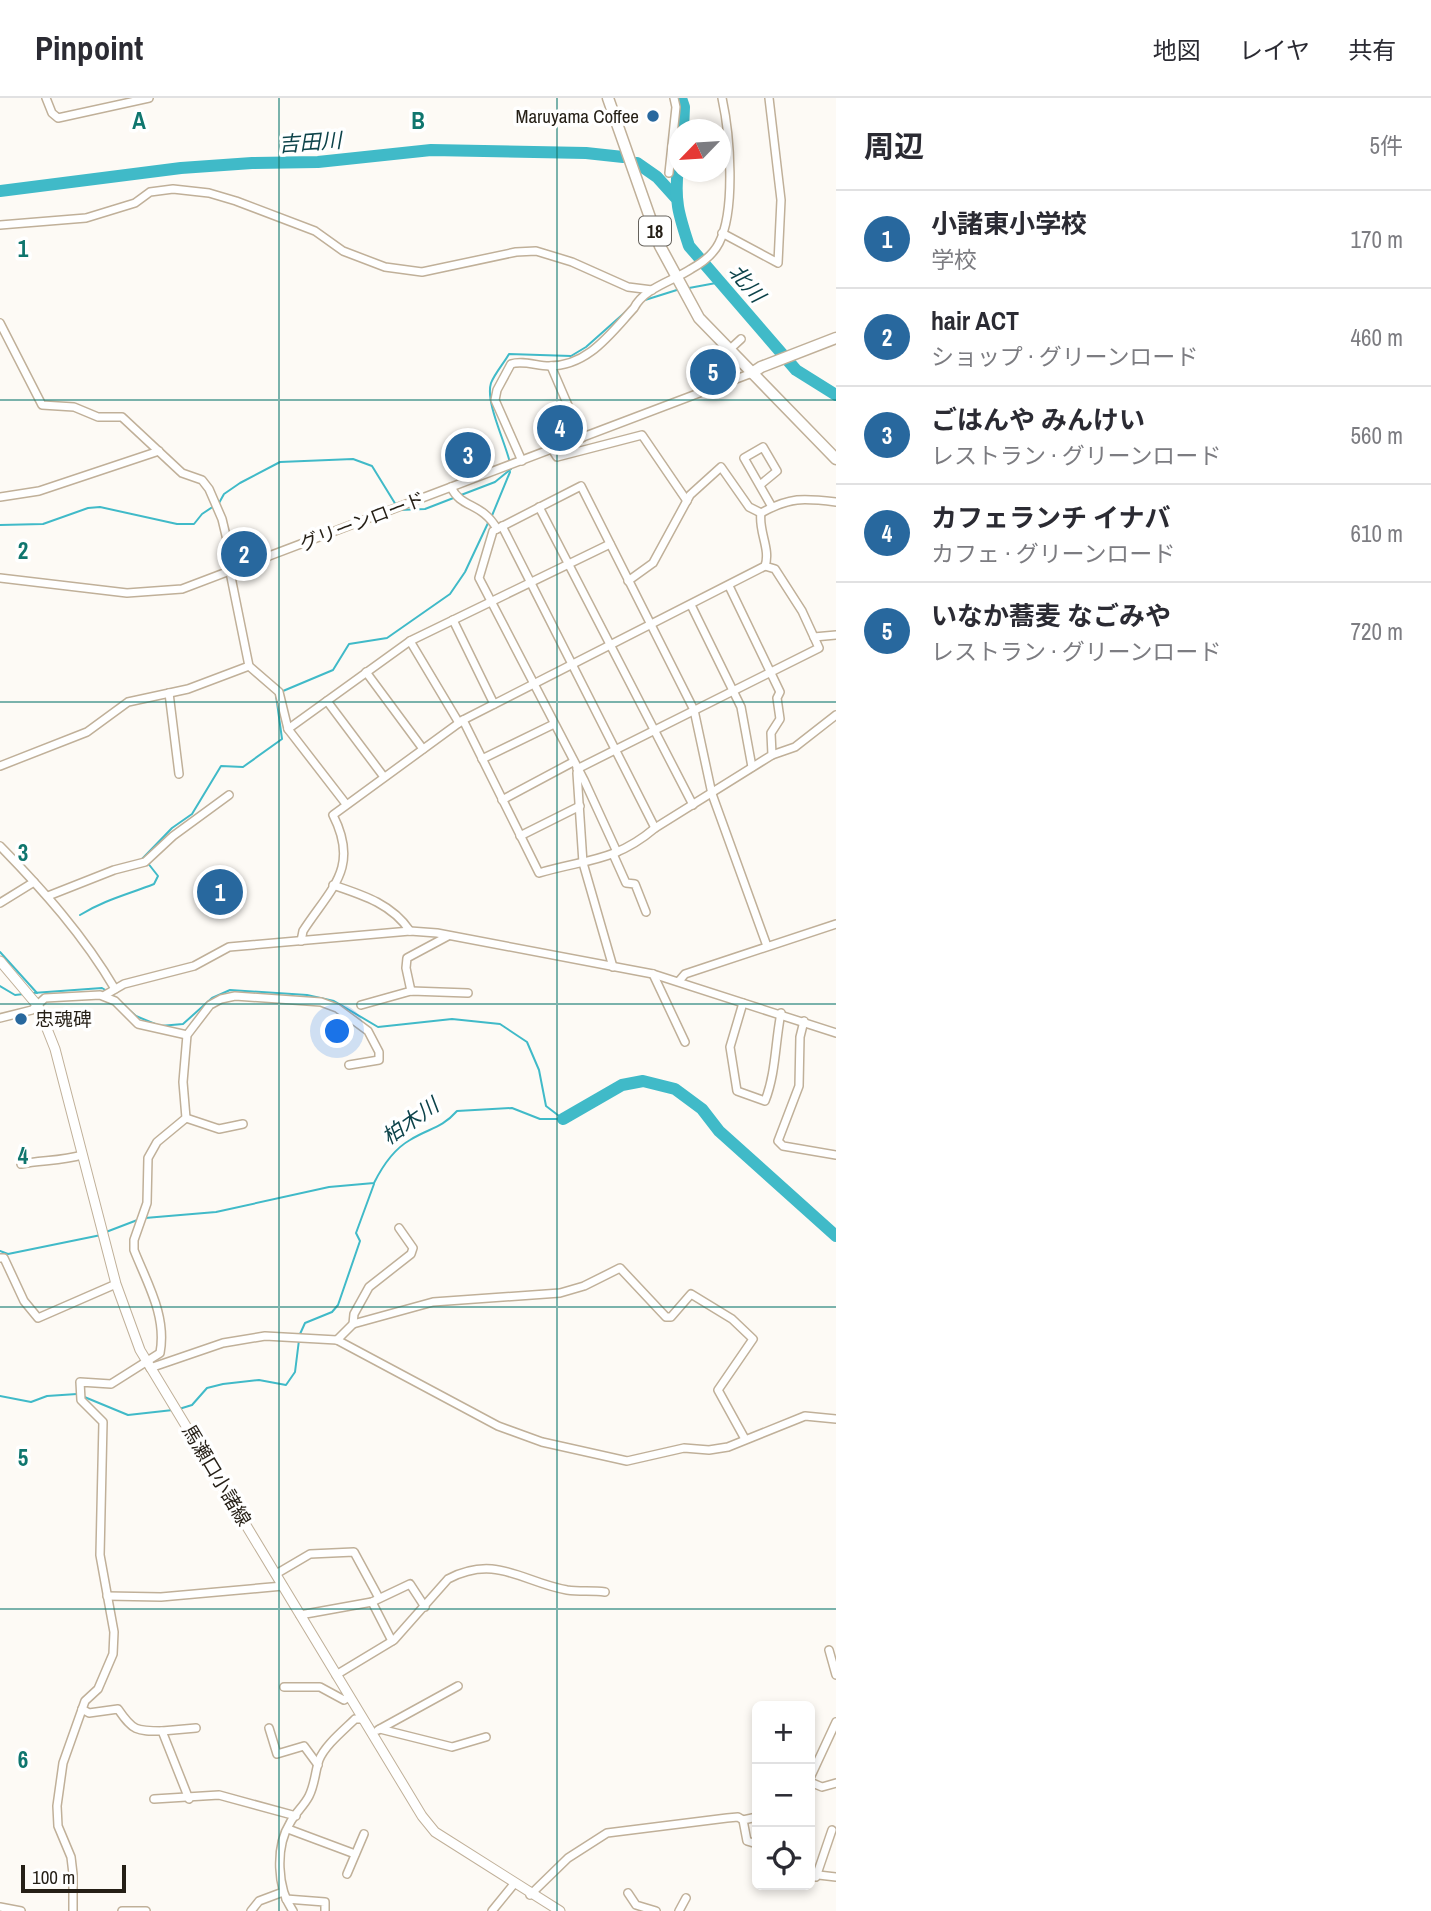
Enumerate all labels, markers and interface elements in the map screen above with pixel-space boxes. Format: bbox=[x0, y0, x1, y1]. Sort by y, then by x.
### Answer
text: Pinpoint bbox=[35, 26, 143, 70]
text: 地図 bbox=[1153, 34, 1201, 66]
text: レイヤ bbox=[1239, 34, 1310, 66]
text: 共有 bbox=[1348, 34, 1396, 66]
place label: Maruyama Coffee bbox=[515, 103, 639, 129]
text: A bbox=[132, 105, 146, 136]
text: B bbox=[411, 105, 425, 136]
marker: Maruyama Coffee bbox=[645, 108, 661, 124]
north arrow bbox=[668, 119, 731, 182]
water label: 吉田川 bbox=[278, 125, 344, 159]
text: 周辺 bbox=[864, 126, 924, 166]
text: 5件 bbox=[1370, 130, 1403, 161]
text: 小諸東小学校 bbox=[931, 206, 1087, 241]
road number: 18 bbox=[639, 216, 671, 246]
text: 1 bbox=[882, 224, 892, 255]
text: 170 m bbox=[1351, 224, 1403, 255]
text: 1 bbox=[18, 233, 29, 264]
text: 学校 bbox=[931, 244, 977, 275]
water label: 北川 bbox=[722, 258, 773, 310]
text: hair ACT bbox=[931, 303, 1019, 338]
text: 2 bbox=[882, 322, 892, 353]
text: 460 m bbox=[1351, 322, 1403, 353]
text: ショップ · グリーンロード bbox=[931, 341, 1199, 372]
pin: 5 bbox=[690, 346, 736, 398]
pin: 4 bbox=[537, 402, 583, 454]
text: ごはんや みんけい bbox=[931, 402, 1145, 437]
text: 3 bbox=[882, 420, 892, 451]
text: 560 m bbox=[1351, 420, 1403, 451]
pin: 3 bbox=[445, 429, 491, 481]
text: レストラン · グリーンロード bbox=[931, 440, 1222, 471]
street label: グリーンロード bbox=[296, 485, 428, 557]
text: カフェランチ イナバ bbox=[931, 500, 1170, 535]
text: 4 bbox=[882, 518, 892, 549]
text: 610 m bbox=[1351, 518, 1403, 549]
pin: 2 bbox=[221, 528, 267, 580]
text: 2 bbox=[18, 535, 28, 566]
text: カフェ · グリーンロード bbox=[931, 538, 1176, 569]
text: いなか蕎麦 なごみや bbox=[931, 598, 1171, 633]
text: 5 bbox=[882, 616, 892, 647]
text: 720 m bbox=[1351, 616, 1403, 647]
text: レストラン · グリーンロード bbox=[931, 636, 1222, 667]
text: 3 bbox=[18, 837, 28, 868]
pin: 1 bbox=[197, 866, 243, 918]
place label: 忠魂碑 bbox=[35, 1006, 92, 1032]
marker: 忠魂碑 bbox=[13, 1011, 29, 1027]
your location bbox=[320, 1014, 354, 1048]
water label: 柏木川 bbox=[376, 1090, 446, 1151]
text: 4 bbox=[18, 1140, 29, 1171]
street label: 馬瀬口小諸線 bbox=[176, 1419, 258, 1531]
text: 5 bbox=[18, 1442, 28, 1473]
map controls bbox=[752, 1701, 815, 1890]
button: + bbox=[752, 1701, 815, 1764]
text: 6 bbox=[18, 1744, 28, 1775]
button: − bbox=[752, 1764, 815, 1827]
button: locate bbox=[752, 1827, 815, 1890]
scale bar bbox=[21, 1862, 126, 1894]
text: 100 m bbox=[32, 1864, 75, 1890]

